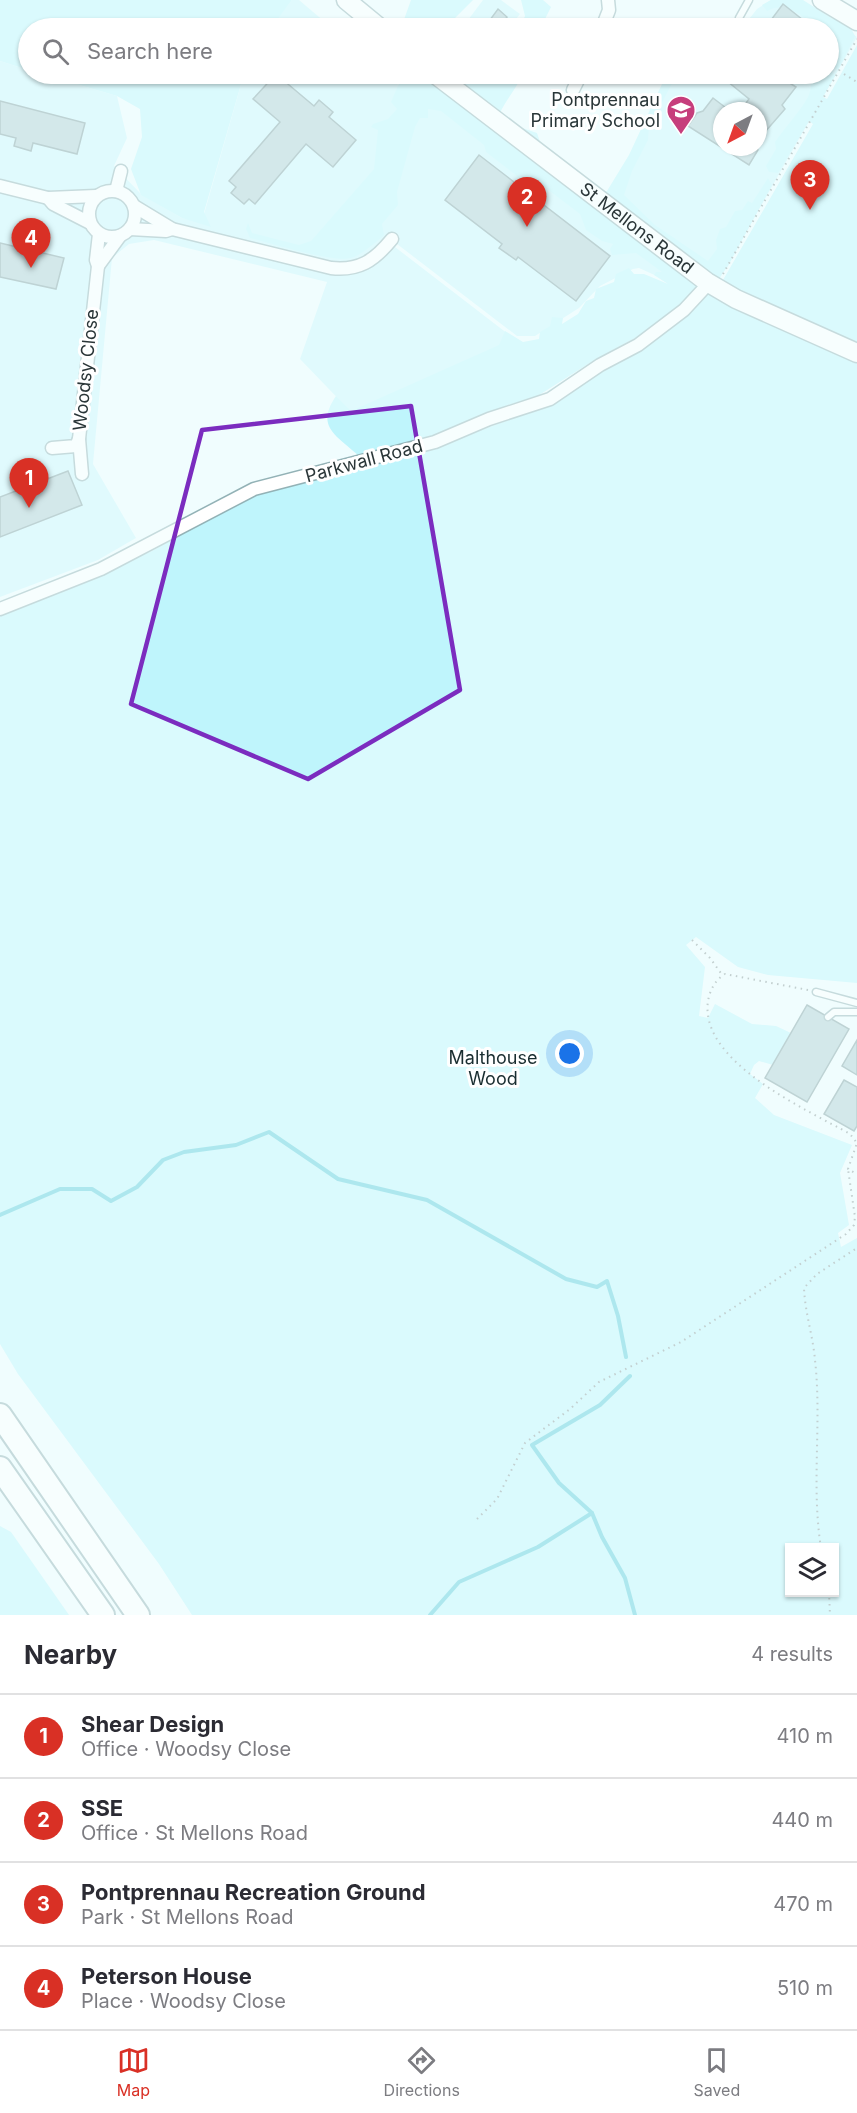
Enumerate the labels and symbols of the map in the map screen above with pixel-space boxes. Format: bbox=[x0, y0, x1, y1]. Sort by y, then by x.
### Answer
place label: Pontprennau Primary School bbox=[531, 89, 660, 131]
school or university icon: Pontprennau Primary School bbox=[665, 94, 697, 136]
north arrow bbox=[713, 102, 767, 156]
pin: 3 bbox=[790, 160, 830, 210]
pin: 2 bbox=[508, 178, 546, 227]
street label: St Mellons Road bbox=[576, 178, 698, 278]
pin: 4 bbox=[12, 218, 51, 268]
street label: Woodsy Close bbox=[69, 308, 102, 432]
street label: Parkwall Road bbox=[303, 435, 425, 486]
pin: 1 bbox=[9, 458, 48, 508]
your location bbox=[555, 1039, 584, 1068]
park label: Malthouse Wood bbox=[449, 1047, 537, 1089]

